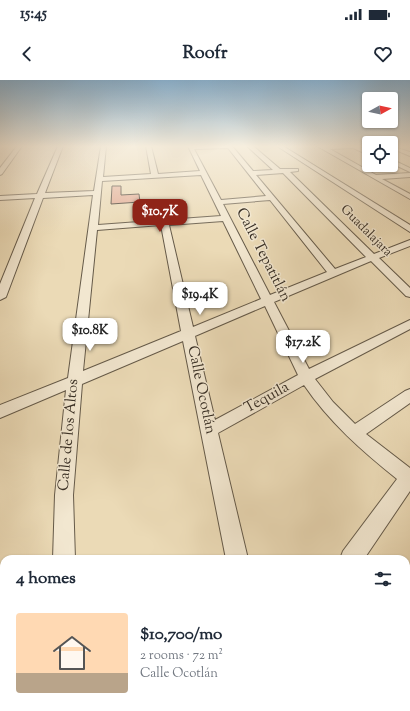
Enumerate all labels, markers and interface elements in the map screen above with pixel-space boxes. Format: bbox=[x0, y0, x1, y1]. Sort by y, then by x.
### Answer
text: 15:45 bbox=[20, 4, 47, 25]
text: Roofr bbox=[182, 41, 228, 67]
icon: back bbox=[16, 43, 38, 65]
icon: heart bbox=[372, 43, 394, 65]
north arrow bbox=[362, 92, 398, 128]
map controls bbox=[362, 92, 398, 172]
button: locate bbox=[362, 136, 398, 172]
pin: $10.7K bbox=[127, 199, 193, 233]
street label: Guadalajara bbox=[336, 201, 396, 261]
text: $10.7K bbox=[142, 203, 178, 221]
street label: Calle Tepatitlán bbox=[230, 204, 296, 306]
pin: $19.4K bbox=[167, 282, 233, 316]
text: $19.4K bbox=[182, 286, 218, 304]
pin: $10.8K bbox=[57, 318, 123, 352]
text: $10.8K bbox=[72, 322, 108, 340]
pin: $17.2K bbox=[270, 330, 336, 364]
text: $17.2K bbox=[285, 334, 321, 352]
street label: Calle Ocotlán bbox=[181, 344, 221, 436]
street label: Tequila bbox=[241, 377, 293, 419]
street label: Calle de los Altos bbox=[54, 378, 84, 492]
text: 4 homes bbox=[16, 567, 76, 591]
icon: filters bbox=[372, 568, 394, 590]
text: $10,700/mo bbox=[140, 623, 222, 647]
icon: home bbox=[48, 629, 96, 677]
text: 2 rooms · 72 m² bbox=[140, 647, 223, 665]
text: Calle Ocotlán bbox=[140, 665, 218, 683]

